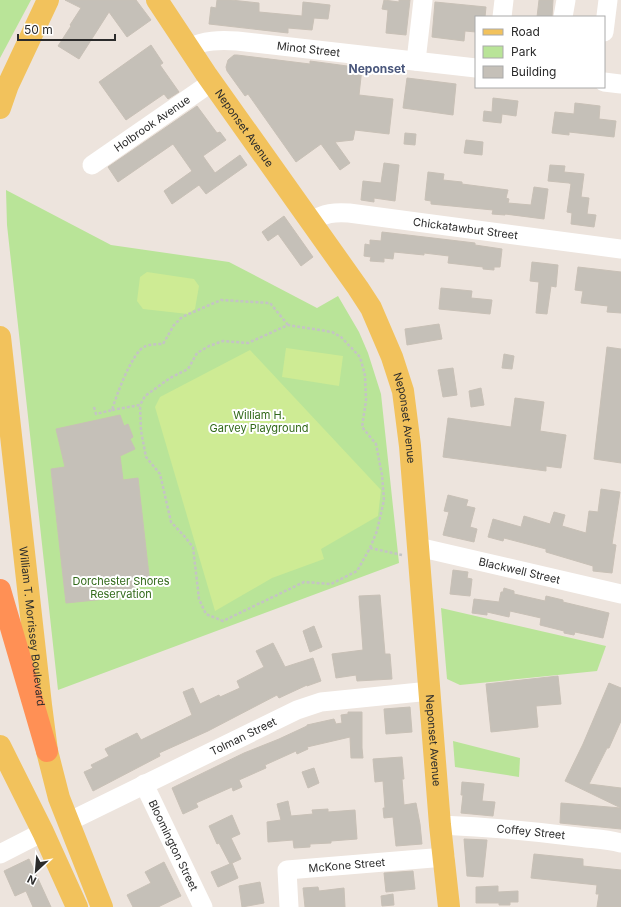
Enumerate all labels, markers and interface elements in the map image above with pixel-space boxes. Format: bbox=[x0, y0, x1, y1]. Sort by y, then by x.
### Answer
scale bar bbox=[18, 16, 115, 42]
legend bbox=[475, 16, 605, 88]
text: 50 m bbox=[24, 22, 53, 37]
text: Road bbox=[511, 24, 540, 39]
street label: Minot Street bbox=[276, 39, 341, 60]
text: Park bbox=[511, 44, 537, 59]
district label: Neponset bbox=[349, 61, 406, 76]
text: Building bbox=[511, 64, 556, 79]
street label: Neponset Avenue bbox=[212, 86, 277, 170]
street label: Holbrook Avenue bbox=[111, 92, 193, 155]
street label: Chickatawbut Street bbox=[412, 215, 519, 242]
street label: Neponset Avenue bbox=[390, 371, 418, 464]
park label: William H. Garvey Playground bbox=[210, 408, 308, 435]
street label: William T. Morrissey Boulevard bbox=[16, 546, 48, 707]
street label: Blackwell Street bbox=[477, 554, 562, 587]
park label: Dorchester Shores Reservation bbox=[73, 574, 170, 601]
street label: Neponset Avenue bbox=[423, 694, 444, 787]
street label: Tolman Street bbox=[208, 714, 279, 758]
street label: Bloomington Street bbox=[146, 797, 201, 894]
street label: Coffey Street bbox=[496, 821, 566, 842]
north arrow bbox=[16, 851, 56, 891]
street label: McKone Street bbox=[308, 855, 386, 875]
text: N bbox=[25, 872, 38, 888]

